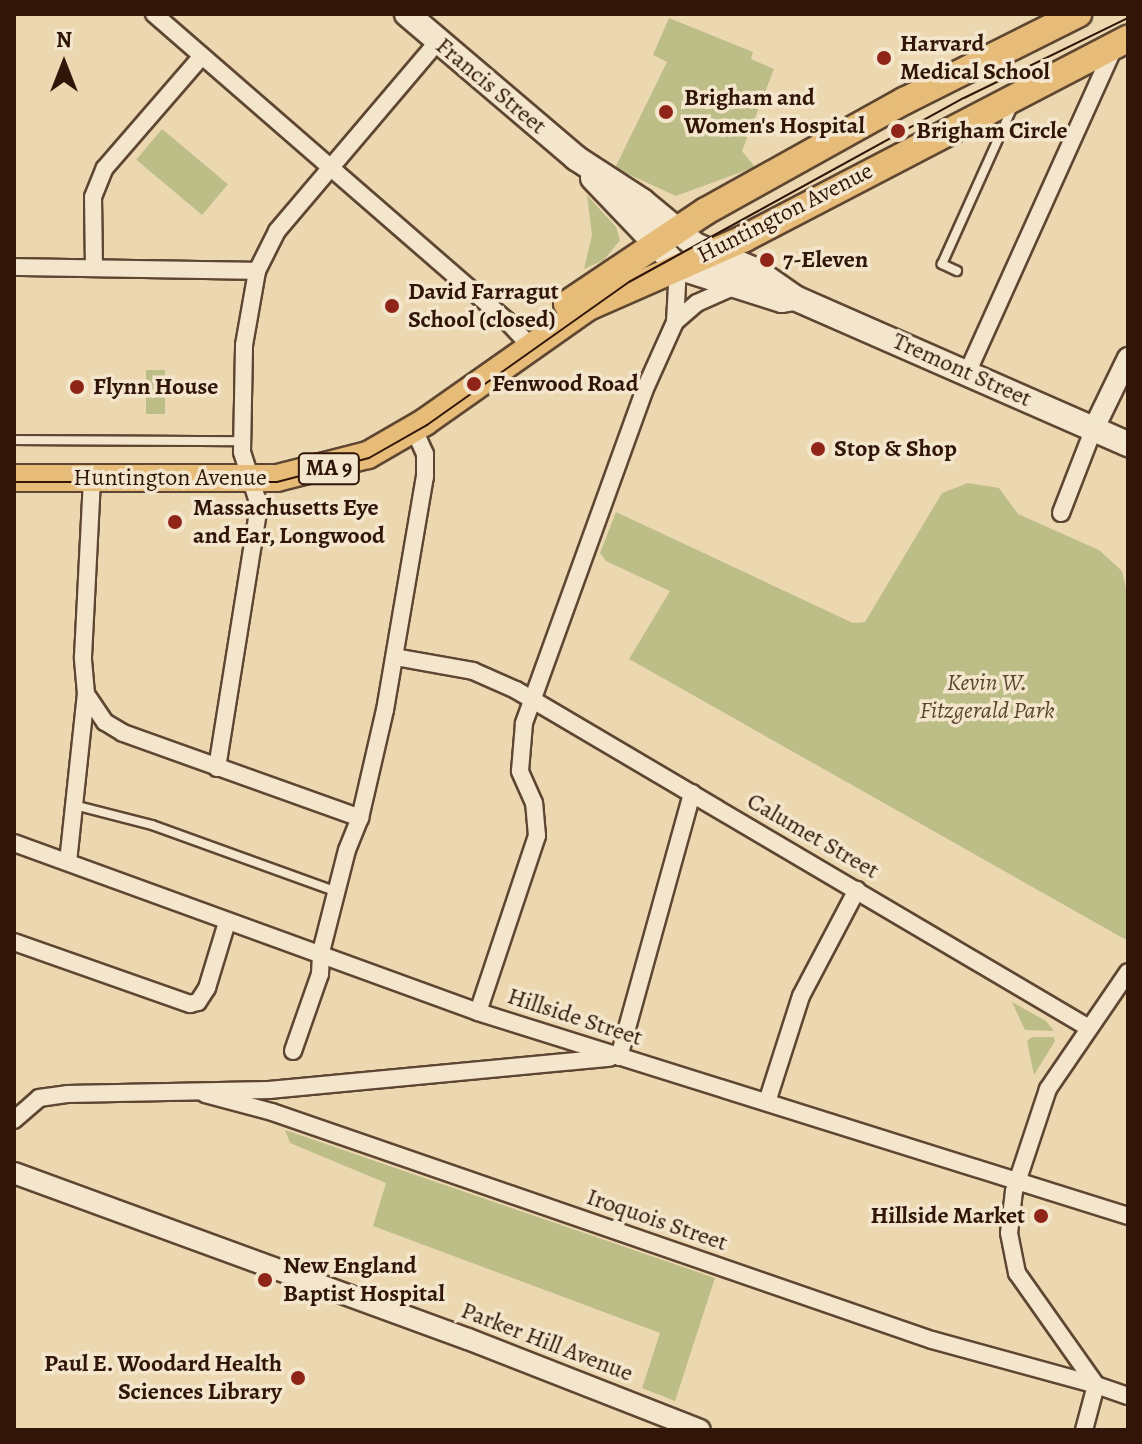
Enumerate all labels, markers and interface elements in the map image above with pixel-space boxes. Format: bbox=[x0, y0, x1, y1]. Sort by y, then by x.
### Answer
north arrow bbox=[24, 24, 104, 104]
text: N bbox=[56, 25, 72, 55]
place label: Harvard Medical School bbox=[900, 30, 1050, 86]
street label: Francis Street bbox=[430, 31, 552, 141]
marker: Harvard Medical School bbox=[875, 49, 893, 67]
place label: Brigham and Women's Hospital bbox=[684, 84, 865, 140]
marker: Brigham and Women's Hospital bbox=[655, 101, 677, 123]
place label: Brigham Circle bbox=[916, 117, 1068, 145]
marker: Brigham Circle bbox=[887, 120, 909, 142]
street label: Huntington Avenue bbox=[692, 156, 878, 270]
place label: 7-Eleven bbox=[783, 246, 868, 274]
marker: 7-Eleven bbox=[758, 251, 776, 269]
place label: David Farragut School (closed) bbox=[408, 278, 559, 334]
marker: David Farragut School (closed) bbox=[383, 297, 401, 315]
street label: Tremont Street bbox=[888, 327, 1036, 413]
place label: Fenwood Road bbox=[492, 370, 639, 398]
place label: Flynn House bbox=[93, 373, 218, 401]
marker: Fenwood Road bbox=[463, 373, 485, 395]
marker: Flynn House bbox=[68, 378, 86, 396]
place label: Stop & Shop bbox=[834, 435, 957, 463]
marker: Stop & Shop bbox=[809, 440, 827, 458]
road number: MA 9 bbox=[297, 451, 361, 487]
street label: Huntington Avenue bbox=[73, 464, 267, 492]
place label: Massachusetts Eye and Ear, Longwood bbox=[193, 494, 385, 550]
marker: Massachusetts Eye and Ear, Longwood bbox=[164, 511, 186, 533]
park label: Kevin W. Fitzgerald Park bbox=[919, 669, 1055, 725]
street label: Calumet Street bbox=[742, 787, 884, 885]
street label: Hillside Street bbox=[504, 982, 646, 1052]
street label: Iroquois Street bbox=[583, 1182, 731, 1258]
place label: Hillside Market bbox=[870, 1202, 1025, 1230]
marker: Hillside Market bbox=[1032, 1207, 1050, 1225]
place label: New England Baptist Hospital bbox=[283, 1252, 445, 1308]
marker: New England Baptist Hospital bbox=[254, 1269, 276, 1291]
street label: Parker Hill Avenue bbox=[457, 1296, 637, 1388]
place label: Paul E. Woodard Health Sciences Library bbox=[44, 1350, 282, 1406]
marker: Paul E. Woodard Health Sciences Library bbox=[289, 1369, 307, 1387]

